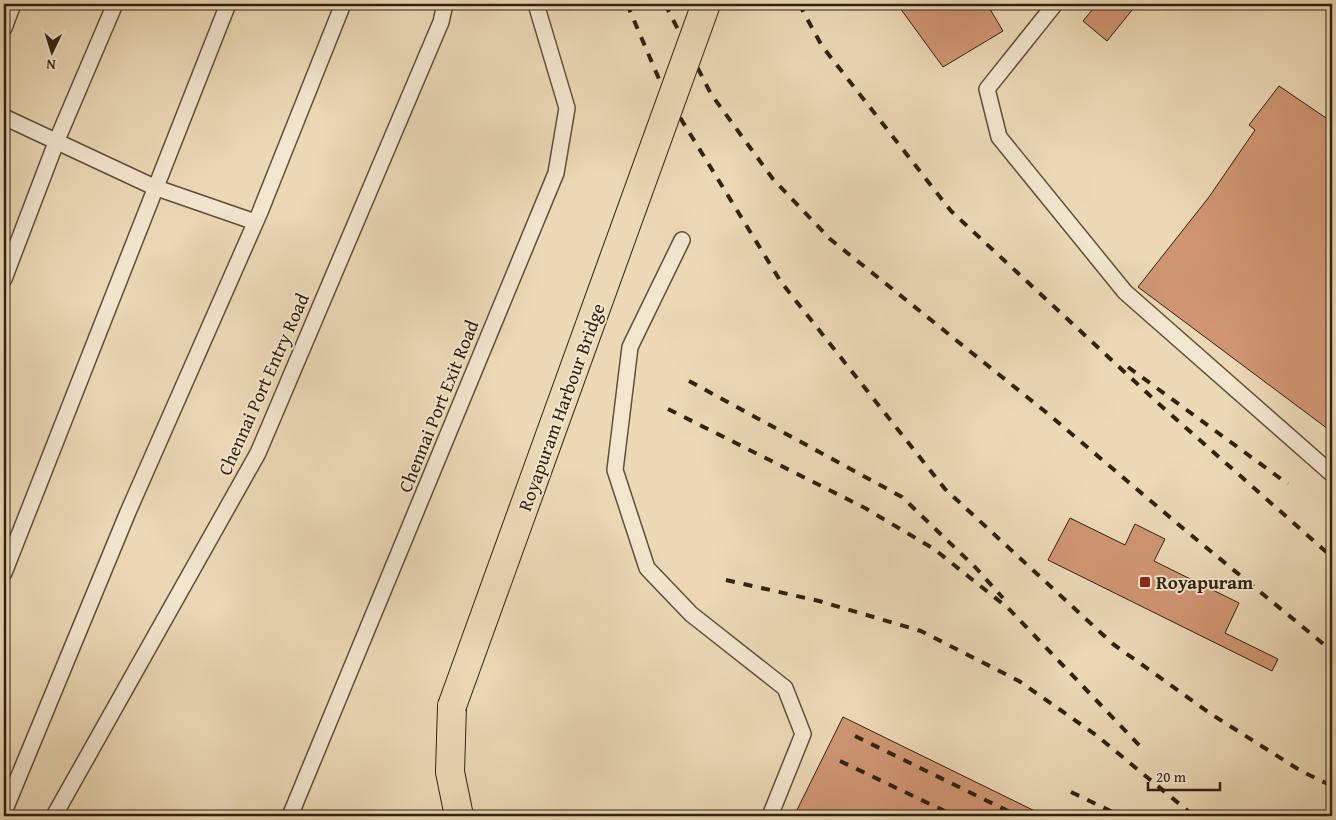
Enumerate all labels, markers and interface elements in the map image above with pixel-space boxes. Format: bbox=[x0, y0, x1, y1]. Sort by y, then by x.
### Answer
north arrow bbox=[28, 28, 78, 78]
text: N bbox=[45, 55, 56, 75]
street label: Chennai Port Entry Road bbox=[210, 288, 316, 480]
street label: Royapuram Harbour Bridge bbox=[510, 299, 612, 515]
street label: Chennai Port Exit Road bbox=[391, 315, 486, 496]
place label: Royapuram bbox=[1156, 568, 1254, 596]
marker: Royapuram bbox=[1138, 575, 1152, 589]
scale bar bbox=[1148, 760, 1221, 792]
text: 20 m bbox=[1156, 766, 1187, 787]

